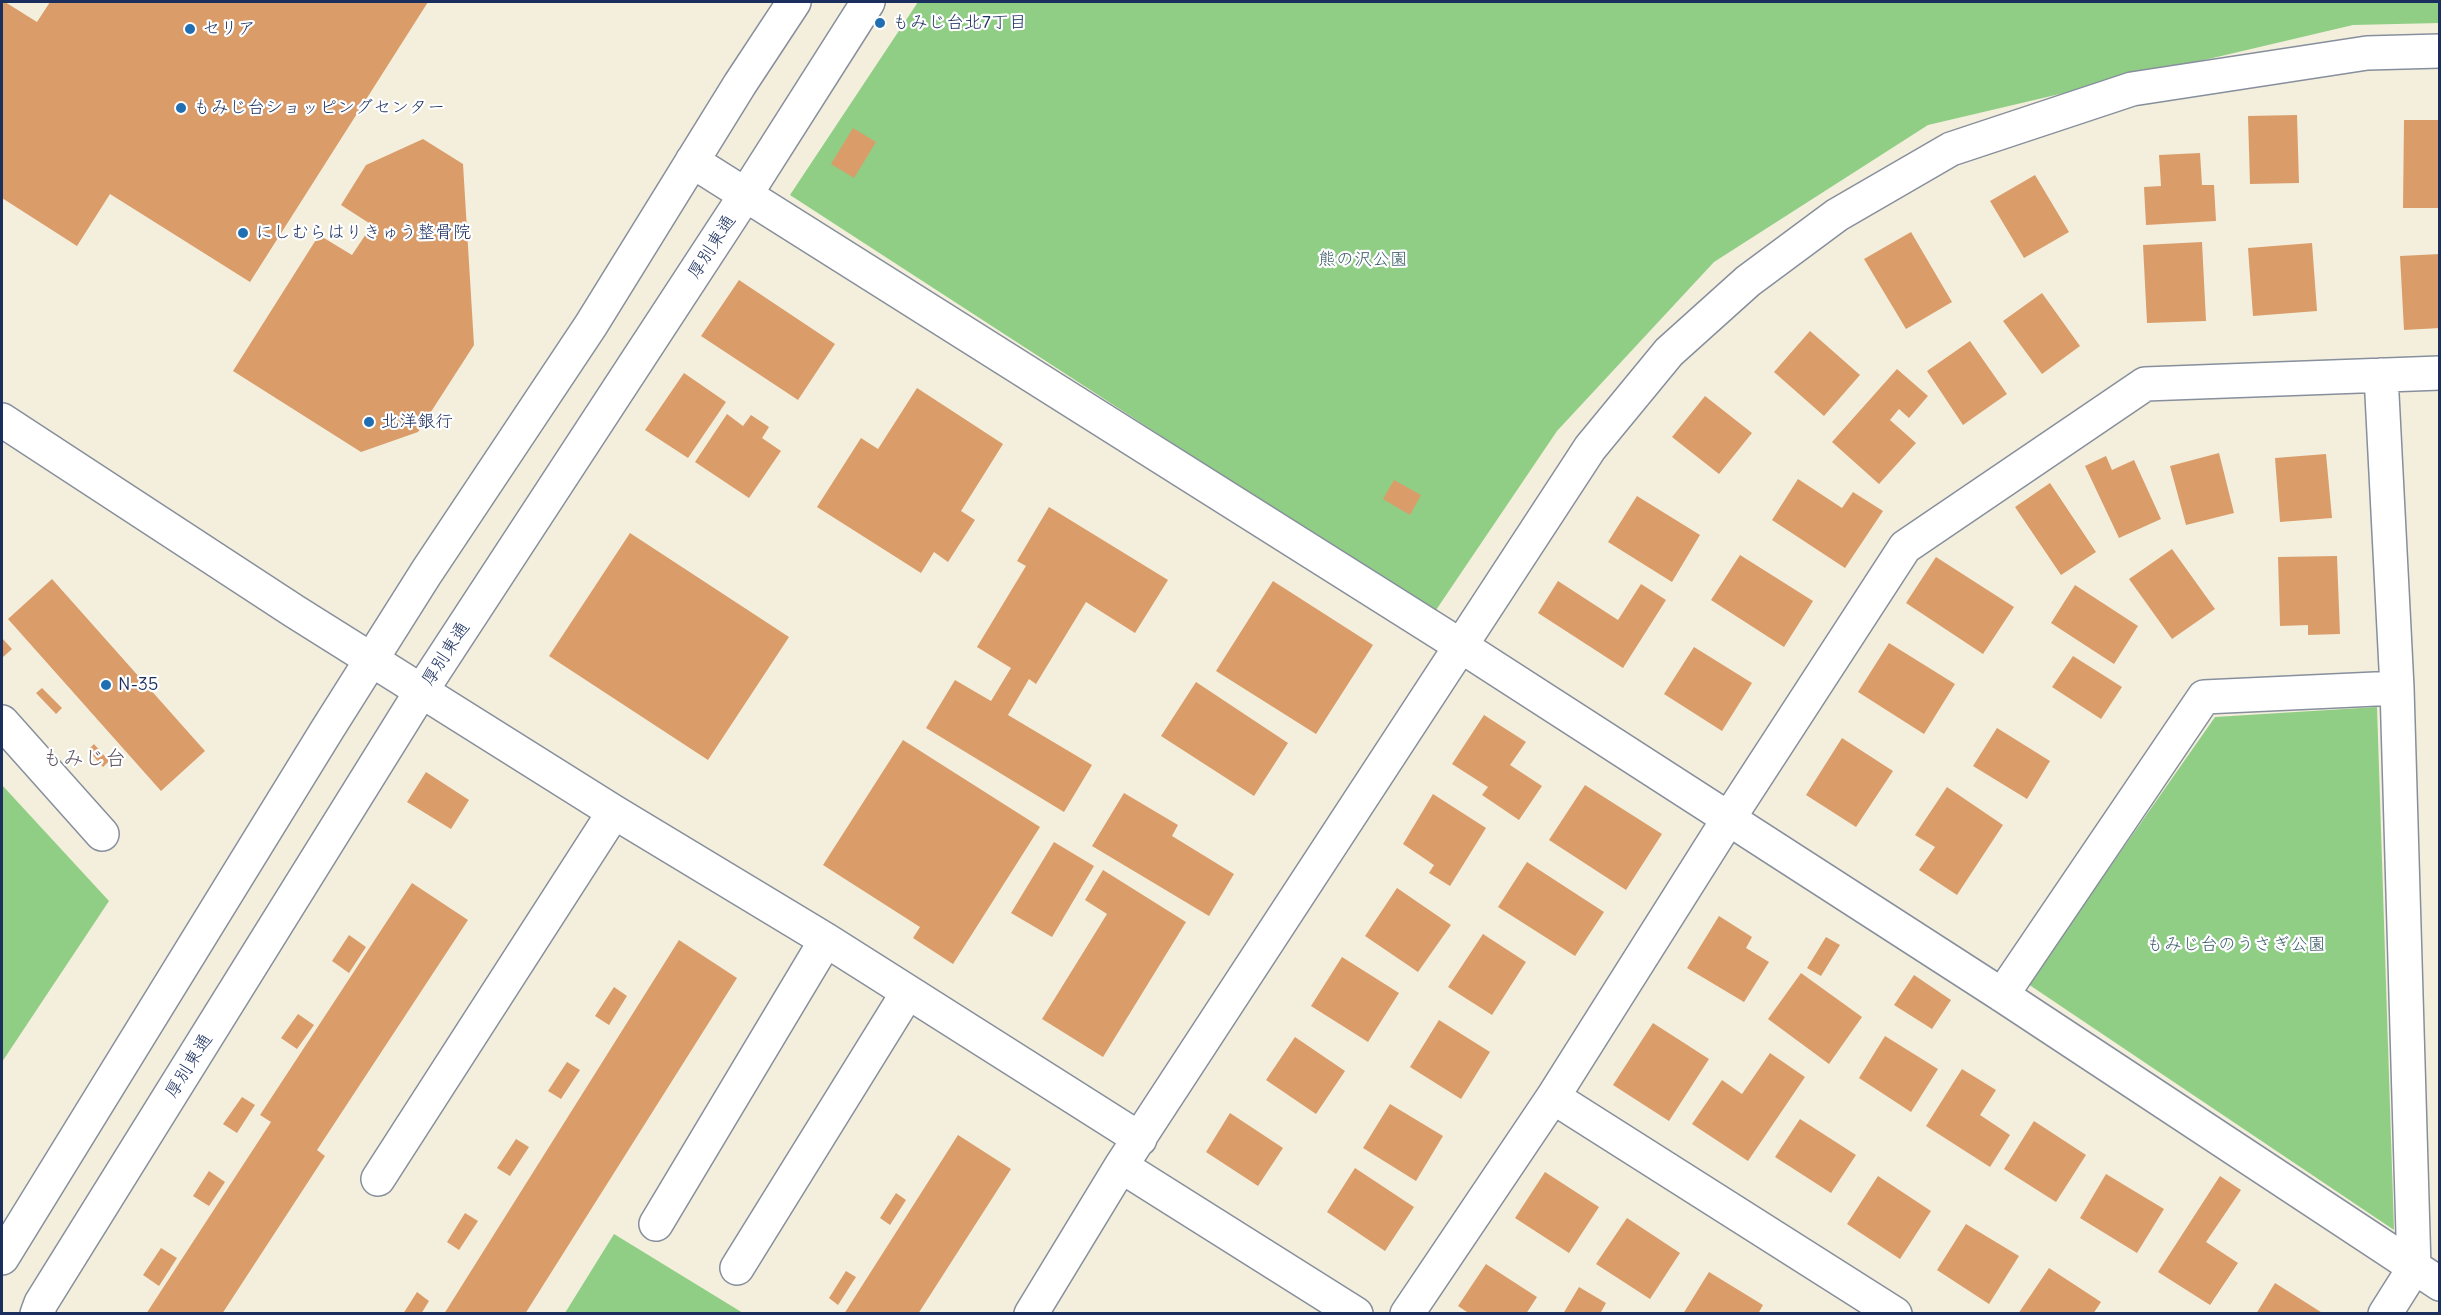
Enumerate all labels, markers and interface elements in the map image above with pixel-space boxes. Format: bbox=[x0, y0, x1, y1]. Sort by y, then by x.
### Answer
place label: もみじ台北7丁目 bbox=[892, 12, 1027, 34]
marker: もみじ台北7丁目 bbox=[873, 16, 887, 30]
place label: セリア bbox=[202, 18, 256, 40]
marker: セリア bbox=[183, 22, 197, 36]
place label: もみじ台ショッピングセンター bbox=[193, 97, 445, 119]
marker: もみじ台ショッピングセンター bbox=[174, 101, 188, 115]
street label: 厚別東通 bbox=[683, 211, 741, 283]
place label: にしむらはりきゅう整骨院 bbox=[255, 222, 471, 244]
marker: にしむらはりきゅう整骨院 bbox=[236, 226, 250, 240]
park label: 熊の沢公園 bbox=[1318, 249, 1408, 271]
place label: 北洋銀行 bbox=[381, 411, 453, 433]
marker: 北洋銀行 bbox=[362, 415, 376, 429]
street label: 厚別東通 bbox=[417, 618, 475, 690]
place label: N-35 bbox=[118, 674, 158, 696]
marker: N-35 bbox=[99, 678, 113, 692]
district label: もみじ台 bbox=[42, 746, 126, 772]
park label: もみじ台のうさぎ公園 bbox=[2146, 934, 2326, 956]
street label: 厚別東通 bbox=[161, 1030, 217, 1102]

